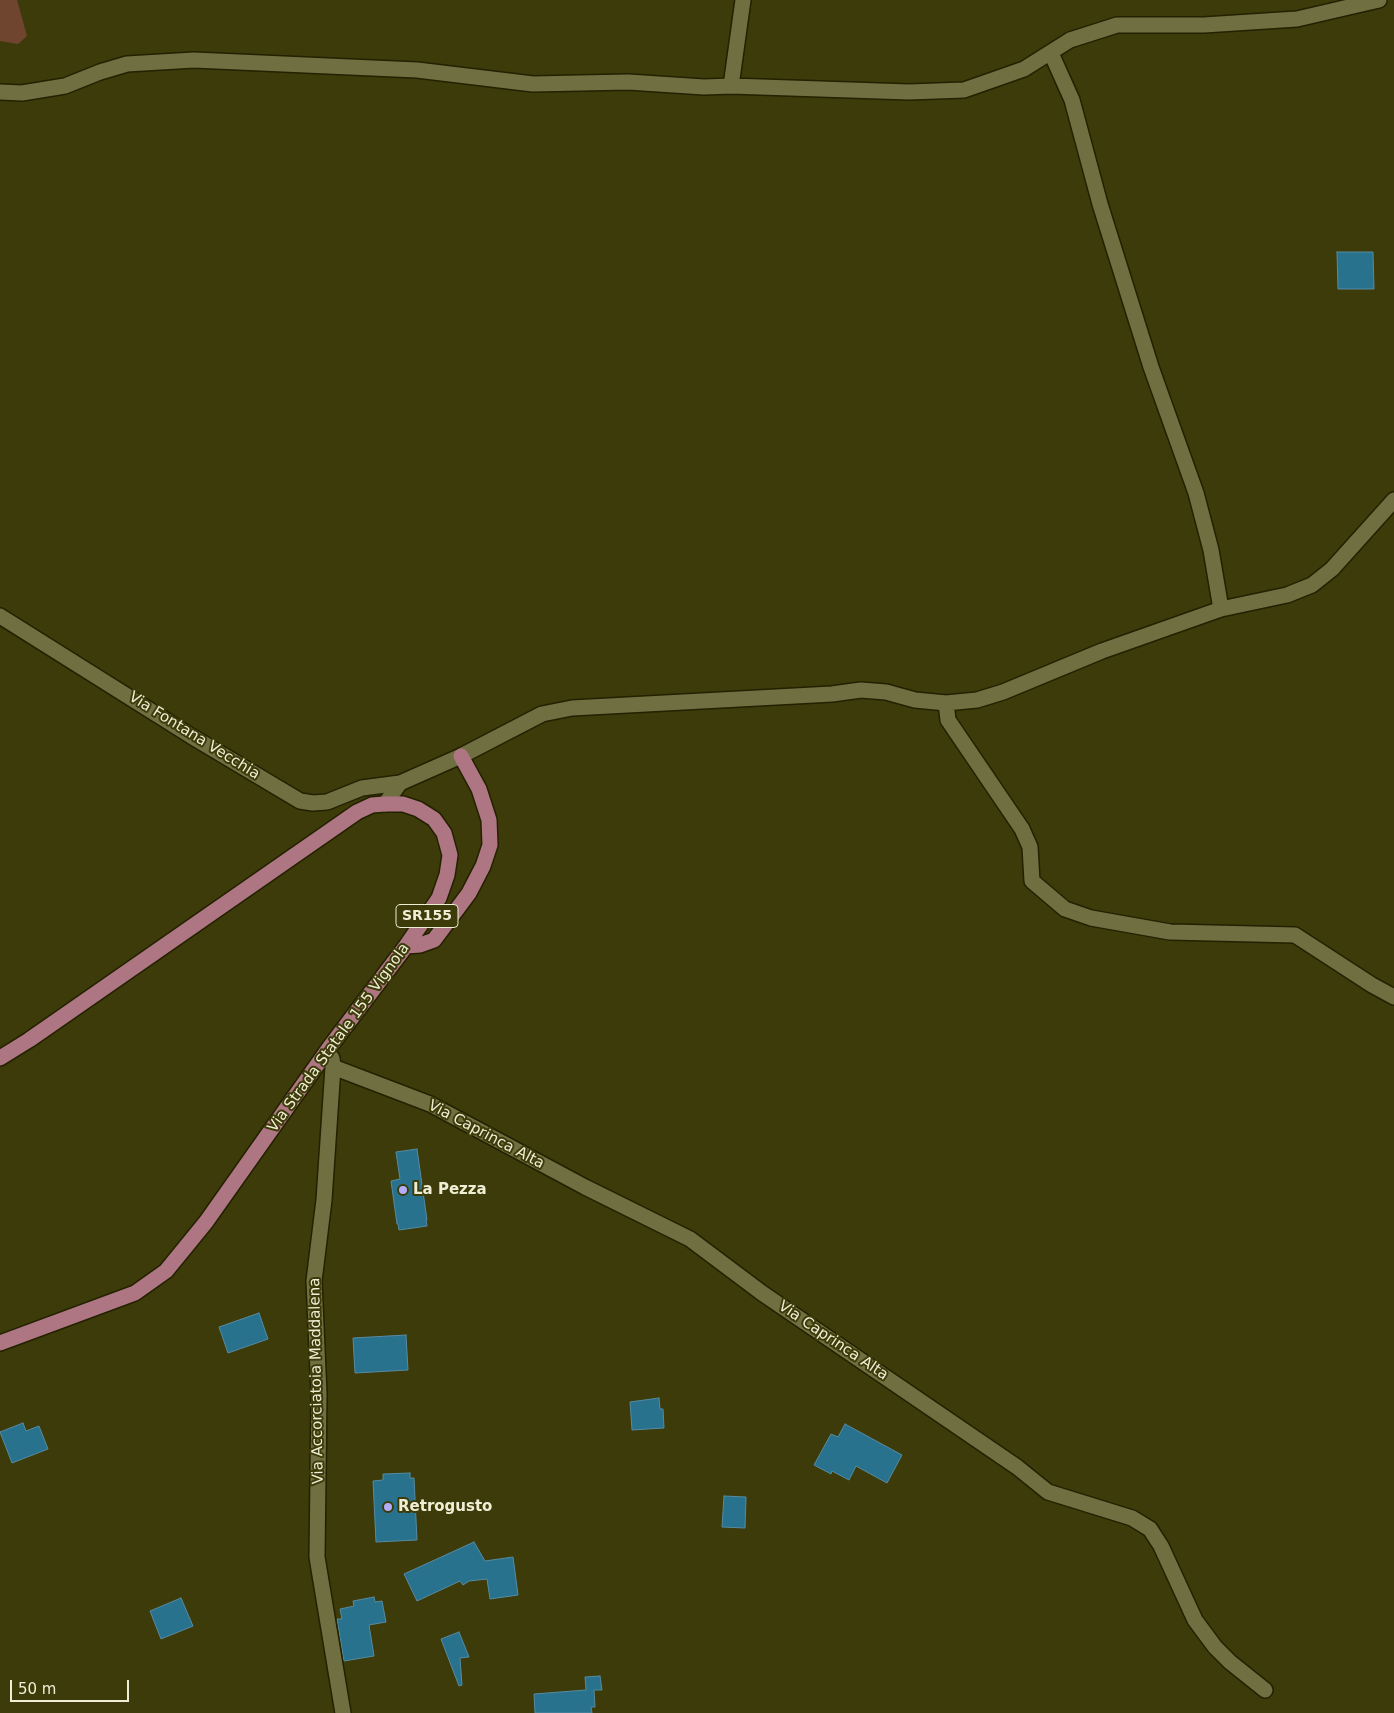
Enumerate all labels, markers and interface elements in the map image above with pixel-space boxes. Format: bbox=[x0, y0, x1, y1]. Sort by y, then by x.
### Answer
street label: Via Fontana Vecchia bbox=[125, 688, 263, 784]
road number: SR155 bbox=[396, 904, 458, 928]
street label: Via Strada Statale 155 Vignola bbox=[264, 940, 414, 1136]
street label: Via Caprinca Alta bbox=[425, 1097, 547, 1173]
place label: La Pezza bbox=[413, 1181, 487, 1199]
marker: La Pezza bbox=[397, 1184, 409, 1196]
street label: Via Accorciatoia Maddalena bbox=[306, 1277, 328, 1485]
street label: Via Caprinca Alta bbox=[775, 1298, 891, 1384]
place label: Retrogusto bbox=[398, 1498, 492, 1516]
marker: Retrogusto bbox=[382, 1501, 394, 1513]
scale bar bbox=[12, 1670, 131, 1702]
text: 50 m bbox=[18, 1680, 56, 1698]

